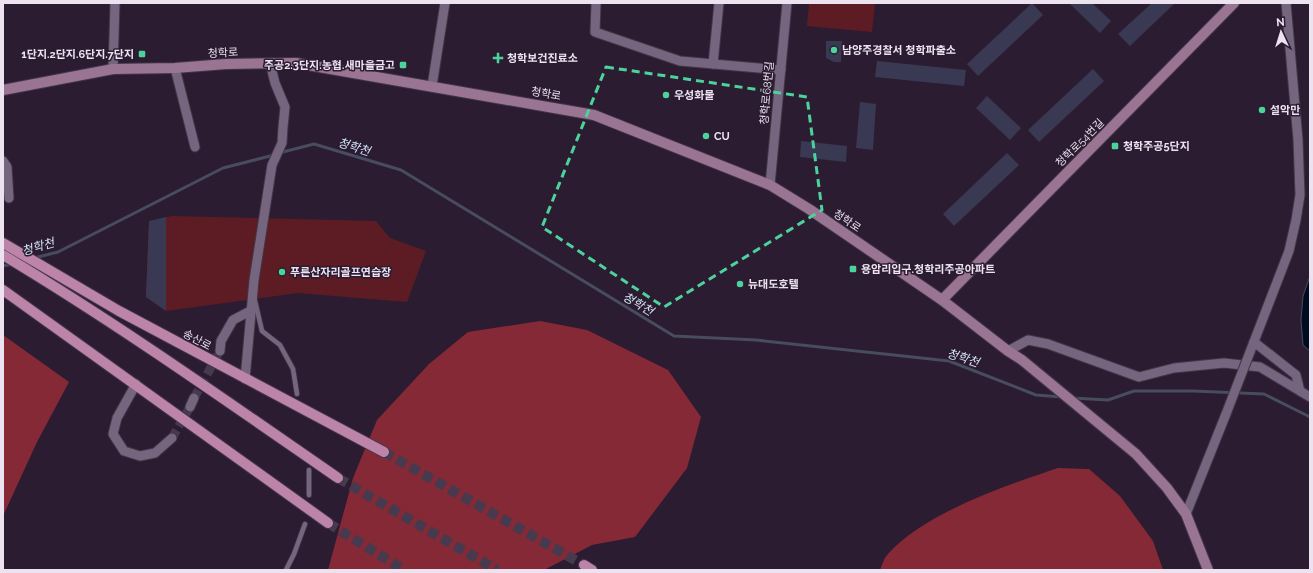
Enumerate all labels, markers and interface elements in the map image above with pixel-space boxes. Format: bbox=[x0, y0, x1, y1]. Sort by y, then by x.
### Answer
north arrow bbox=[1261, 12, 1301, 52]
text: N bbox=[1276, 16, 1285, 29]
place label: 남양주경찰서 청학파출소 bbox=[842, 44, 956, 57]
marker: 남양주경찰서 청학파출소 bbox=[829, 45, 839, 55]
street label: 청학로 bbox=[207, 46, 239, 60]
place label: 1단지.2단지.6단지.7단지 bbox=[21, 48, 134, 61]
marker: 1단지.2단지.6단지.7단지 bbox=[137, 49, 147, 59]
marker: 청학보건진료소 bbox=[492, 52, 504, 64]
place label: 청학보건진료소 bbox=[507, 52, 578, 65]
place label: 주공2.3단지.농협.새마을금고 bbox=[264, 59, 395, 72]
marker: 주공2.3단지.농협.새마을금고 bbox=[398, 60, 408, 70]
street label: 청학로68번길 bbox=[758, 61, 776, 125]
street label: 청학로 bbox=[530, 85, 562, 103]
place label: 우성화물 bbox=[674, 89, 714, 102]
marker: 우성화물 bbox=[661, 90, 671, 100]
place label: 설악만 bbox=[1270, 104, 1300, 117]
marker: 설악만 bbox=[1257, 105, 1267, 115]
street label: 청학로54번길 bbox=[1053, 116, 1107, 170]
place label: CU bbox=[714, 130, 730, 143]
marker: CU bbox=[701, 131, 711, 141]
water label: 청학천 bbox=[336, 135, 374, 159]
place label: 청학주공5단지 bbox=[1123, 140, 1190, 153]
marker: 청학주공5단지 bbox=[1110, 141, 1120, 151]
street label: 청학로 bbox=[831, 207, 863, 235]
water label: 청학천 bbox=[20, 235, 58, 258]
place label: 용암리입구.청학리주공아파트 bbox=[861, 263, 995, 276]
marker: 용암리입구.청학리주공아파트 bbox=[848, 264, 858, 274]
place label: 푸른산자리골프연습장 bbox=[290, 266, 391, 279]
marker: 푸른산자리골프연습장 bbox=[277, 267, 287, 277]
place label: 뉴대도호텔 bbox=[748, 278, 799, 291]
marker: 뉴대도호텔 bbox=[735, 279, 745, 289]
water label: 청학천 bbox=[620, 289, 657, 320]
street label: 송산로 bbox=[181, 327, 213, 353]
water label: 청학천 bbox=[945, 346, 983, 370]

